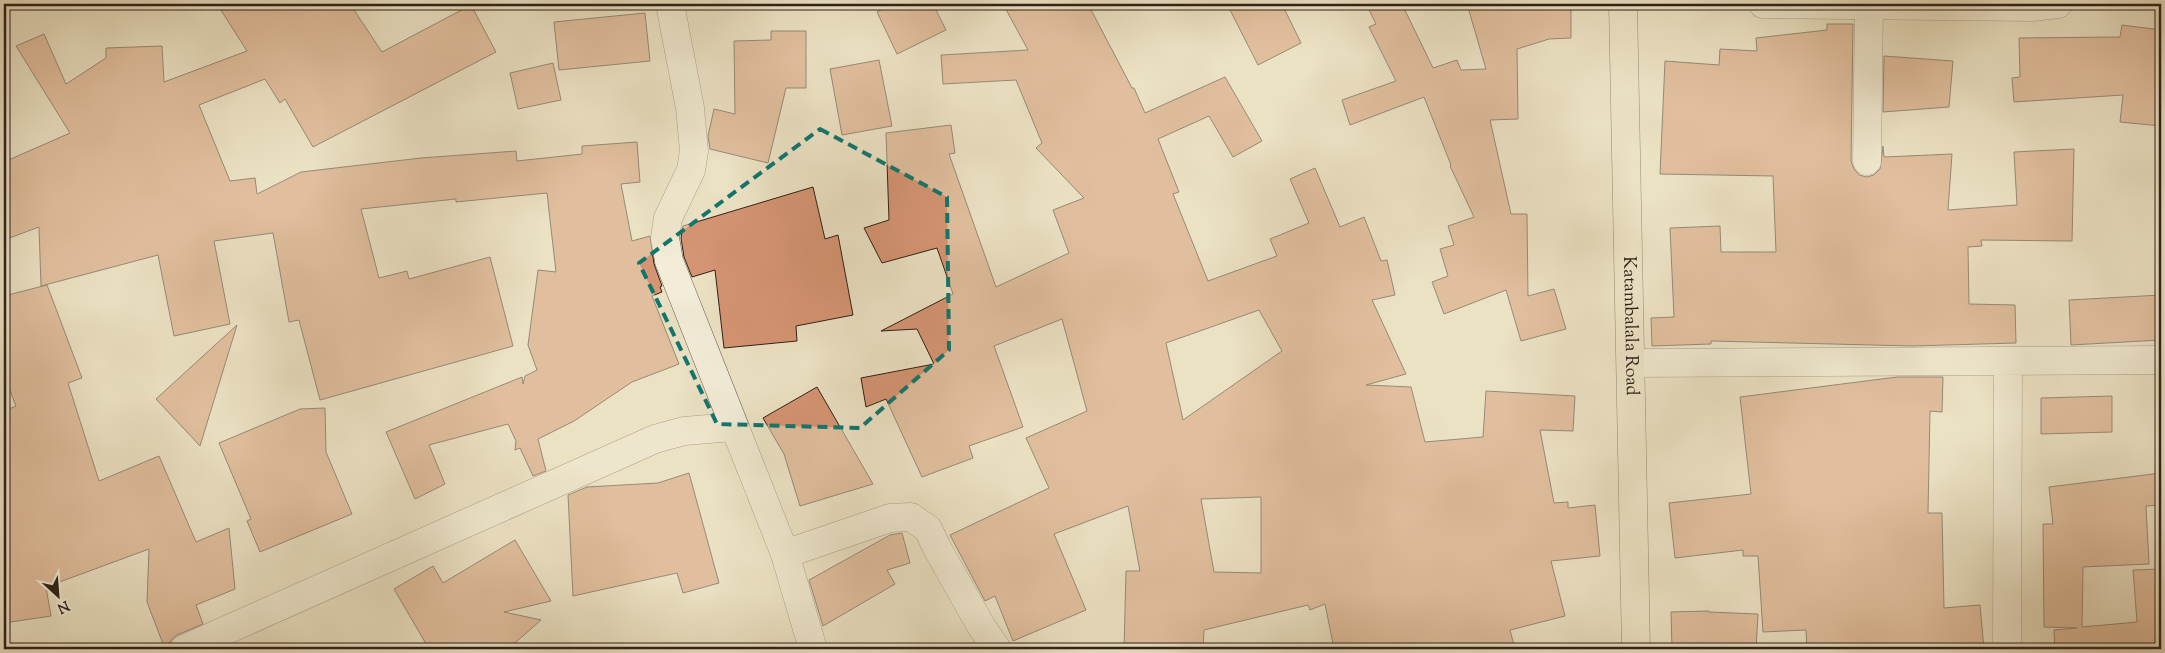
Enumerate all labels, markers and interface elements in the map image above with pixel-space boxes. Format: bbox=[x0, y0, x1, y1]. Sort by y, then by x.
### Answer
street label: Katambalala Road bbox=[1615, 256, 1644, 396]
north arrow bbox=[32, 570, 82, 620]
text: N bbox=[53, 594, 72, 617]

